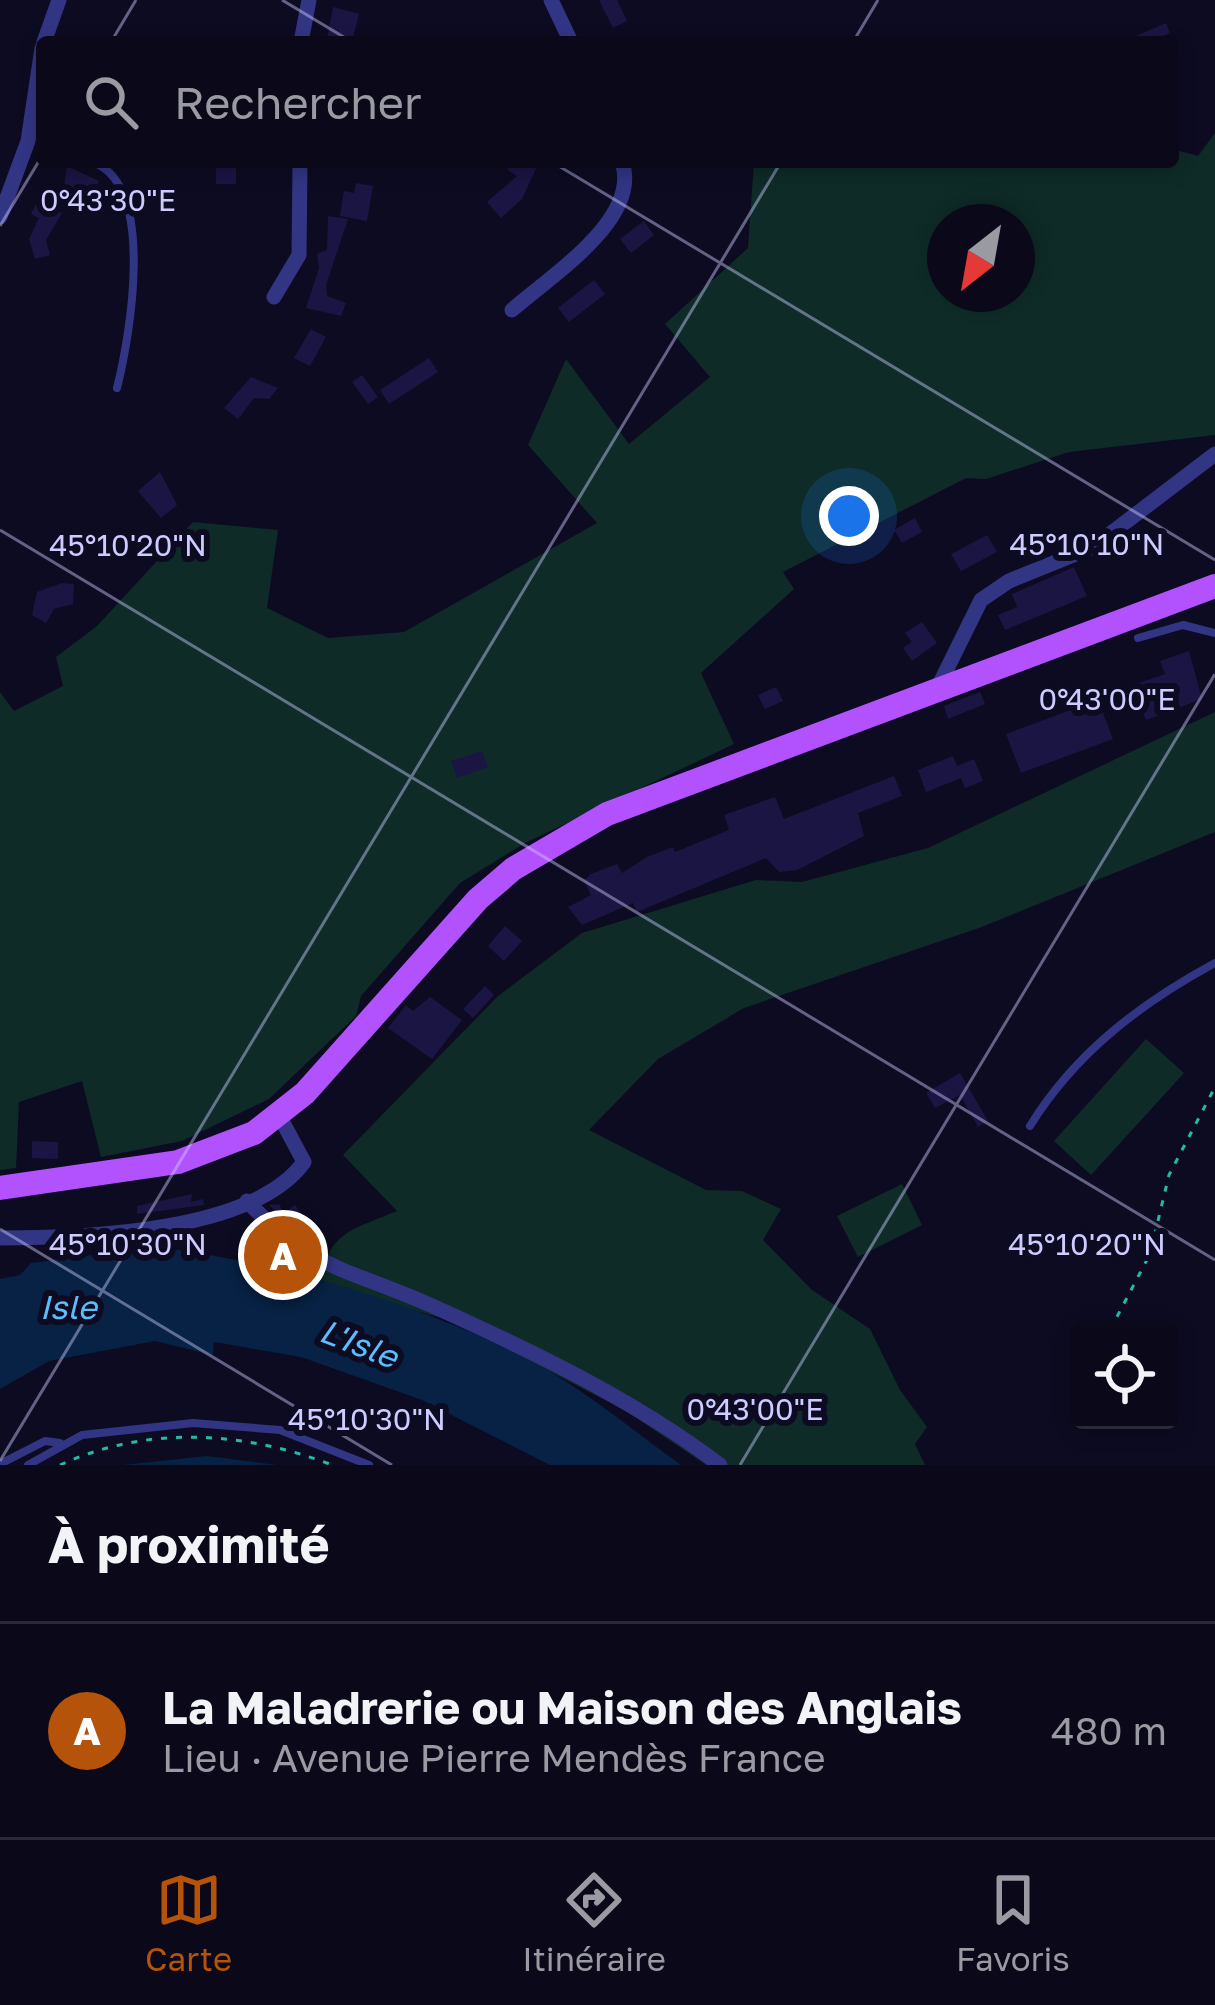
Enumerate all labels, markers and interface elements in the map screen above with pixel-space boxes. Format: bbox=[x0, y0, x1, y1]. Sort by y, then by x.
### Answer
search box bbox=[36, 36, 1179, 168]
icon: search bbox=[78, 69, 144, 135]
text: Rechercher bbox=[174, 75, 422, 129]
text: 0°43'30"E bbox=[40, 182, 176, 218]
north arrow bbox=[927, 204, 1035, 312]
your location bbox=[819, 486, 879, 546]
text: 45°10'10"N bbox=[1010, 526, 1164, 562]
text: 45°10'20"N bbox=[49, 527, 207, 563]
text: 0°43'00"E bbox=[1038, 681, 1176, 717]
pin: A bbox=[244, 1210, 322, 1300]
text: 45°10'30"N bbox=[49, 1226, 207, 1262]
text: 45°10'20"N bbox=[1008, 1226, 1166, 1262]
water label: Isle bbox=[39, 1287, 99, 1326]
water label: L'Isle bbox=[315, 1310, 406, 1377]
map controls bbox=[1071, 1321, 1179, 1429]
button: locate bbox=[1071, 1321, 1179, 1429]
text: 0°43'00"E bbox=[686, 1391, 824, 1427]
text: 45°10'30"N bbox=[288, 1401, 446, 1437]
text: À proximité bbox=[48, 1513, 330, 1574]
text: La Maladrerie ou Maison des Anglais bbox=[162, 1680, 962, 1734]
text: A bbox=[73, 1707, 101, 1754]
text: 480 m bbox=[1051, 1707, 1167, 1754]
text: Lieu · Avenue Pierre Mendès France bbox=[162, 1734, 826, 1781]
tab: Carte bbox=[145, 1867, 232, 1978]
tab: Itinéraire bbox=[522, 1867, 666, 1978]
tab: Favoris bbox=[956, 1867, 1070, 1978]

